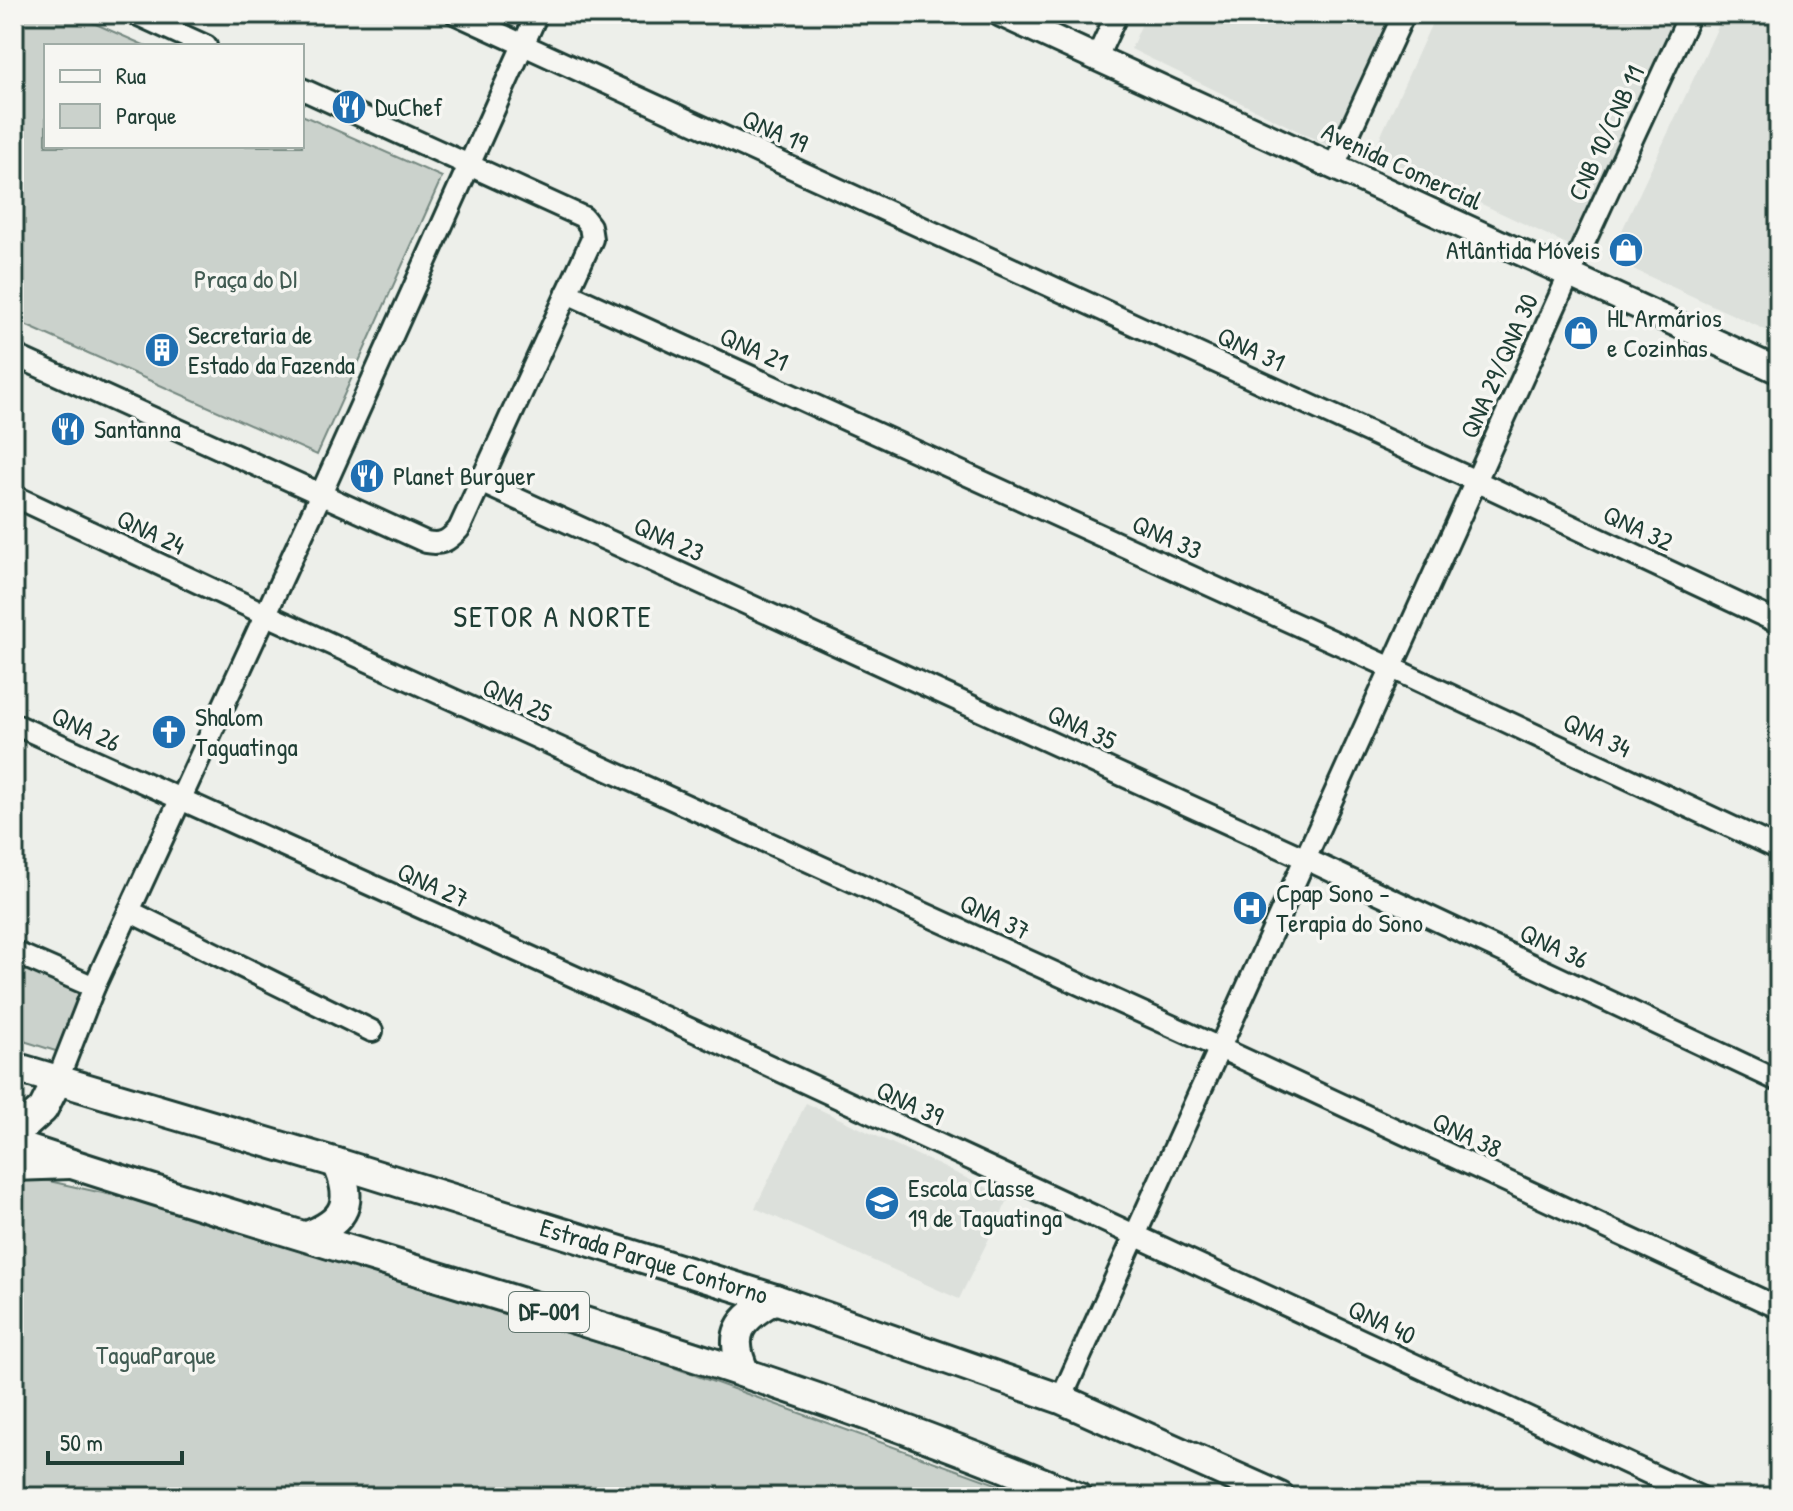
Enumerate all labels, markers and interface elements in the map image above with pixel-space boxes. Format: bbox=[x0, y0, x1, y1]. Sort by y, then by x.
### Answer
legend bbox=[44, 44, 304, 148]
text: Rua bbox=[116, 59, 146, 91]
street label: CNB 10/CNB 11 bbox=[1559, 59, 1652, 206]
restaurant icon: DuChef bbox=[330, 88, 368, 126]
place label: DuChef bbox=[375, 89, 443, 124]
text: Parque bbox=[116, 99, 177, 131]
street label: QNA 19 bbox=[737, 101, 814, 160]
street label: Avenida Comercial bbox=[1316, 113, 1488, 218]
shop icon: Atlântida Móveis bbox=[1607, 231, 1645, 269]
place label: Atlântida Móveis bbox=[1446, 232, 1600, 267]
park label: Praça do DI bbox=[194, 261, 298, 296]
street label: QNA 29/QNA 30 bbox=[1451, 288, 1546, 444]
place label: HL Armários e Cozinhas bbox=[1607, 300, 1722, 365]
shop icon: HL Armários e Cozinhas bbox=[1562, 314, 1600, 352]
place label: Secretaria de Estado da Fazenda bbox=[188, 317, 355, 382]
street label: QNA 21 bbox=[715, 318, 794, 379]
street label: QNA 31 bbox=[1212, 318, 1291, 379]
building icon: Secretaria de Estado da Fazenda bbox=[143, 331, 181, 369]
restaurant icon: Santanna bbox=[49, 410, 87, 448]
place label: Santanna bbox=[94, 411, 181, 446]
restaurant icon: Planet Burguer bbox=[348, 457, 386, 495]
place label: Planet Burguer bbox=[393, 458, 536, 493]
street label: QNA 32 bbox=[1598, 496, 1679, 559]
street label: QNA 24 bbox=[111, 501, 191, 563]
street label: QNA 33 bbox=[1127, 506, 1208, 567]
street label: QNA 23 bbox=[629, 508, 710, 569]
district label: SETOR A NORTE bbox=[453, 596, 653, 636]
street label: QNA 25 bbox=[477, 669, 558, 730]
street label: QNA 35 bbox=[1042, 695, 1122, 758]
street label: QNA 26 bbox=[46, 697, 126, 760]
place label: Shalom Taguatinga bbox=[195, 699, 298, 764]
street label: QNA 34 bbox=[1558, 704, 1637, 765]
church icon: Shalom Taguatinga bbox=[150, 713, 188, 751]
street label: QNA 27 bbox=[392, 853, 474, 916]
place label: Cpap Sono - Terapia do Sono bbox=[1276, 875, 1423, 940]
street label: QNA 37 bbox=[954, 885, 1036, 948]
hospital icon: Cpap Sono - Terapia do Sono bbox=[1231, 889, 1269, 927]
street label: QNA 36 bbox=[1514, 915, 1594, 977]
street label: QNA 39 bbox=[871, 1072, 950, 1133]
street label: QNA 38 bbox=[1427, 1103, 1507, 1166]
place label: Escola Classe 19 de Taguatinga bbox=[908, 1170, 1062, 1235]
school or university icon: Escola Classe 19 de Taguatinga bbox=[863, 1184, 901, 1222]
street label: Estrada Parque Contorno bbox=[536, 1209, 772, 1312]
street label: QNA 40 bbox=[1343, 1291, 1422, 1352]
road number: DF-001 bbox=[509, 1292, 589, 1332]
park label: TaguaParque bbox=[96, 1337, 216, 1372]
scale bar bbox=[48, 1415, 182, 1465]
text: 50 m bbox=[60, 1426, 103, 1458]

